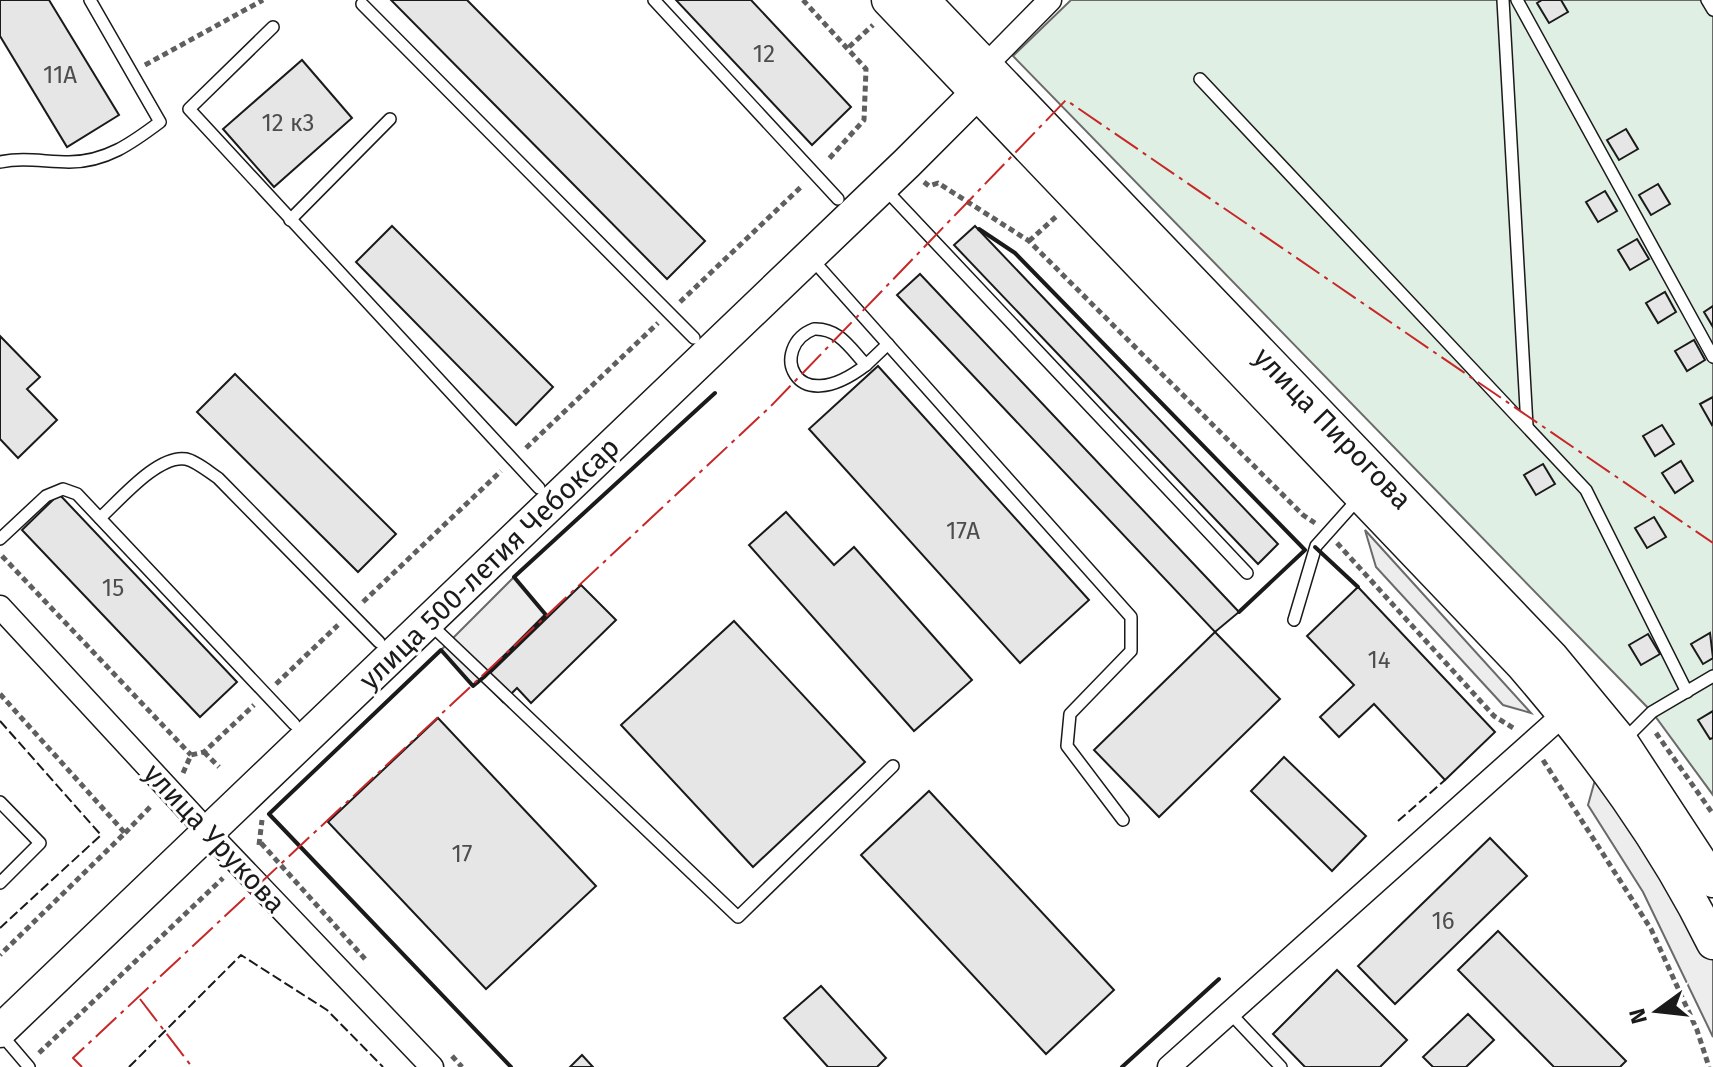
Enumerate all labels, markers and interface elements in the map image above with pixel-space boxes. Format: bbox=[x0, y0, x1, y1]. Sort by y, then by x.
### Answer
house number: 12 bbox=[753, 40, 775, 68]
house number: 11А bbox=[43, 61, 77, 89]
house number: 12 к3 bbox=[261, 109, 315, 137]
street label: улица Пирогова bbox=[1247, 340, 1418, 516]
street label: улица 500-летия Чебоксар bbox=[353, 430, 626, 696]
house number: 17А bbox=[946, 517, 980, 545]
house number: 15 bbox=[102, 574, 124, 602]
house number: 14 bbox=[1367, 646, 1391, 674]
street label: улица Урукова bbox=[137, 757, 292, 920]
house number: 17 bbox=[451, 840, 473, 868]
house number: 16 bbox=[1431, 907, 1455, 935]
north arrow bbox=[1617, 971, 1697, 1051]
text: N bbox=[1623, 1006, 1653, 1027]

